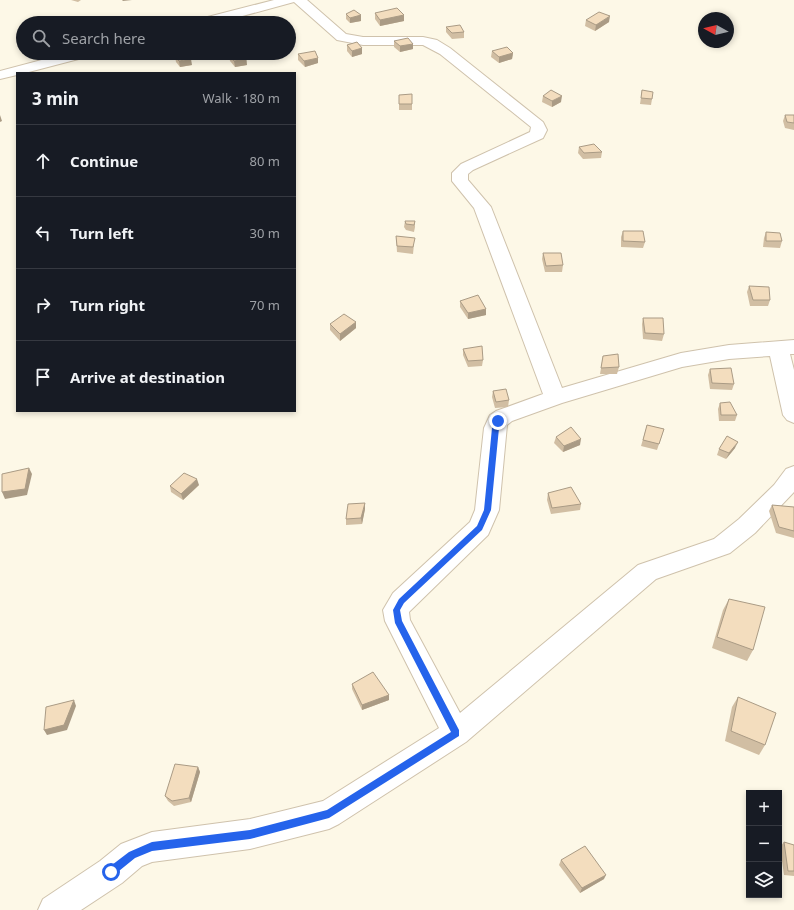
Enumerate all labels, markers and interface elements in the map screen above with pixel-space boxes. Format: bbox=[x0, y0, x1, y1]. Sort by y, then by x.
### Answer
north arrow bbox=[698, 12, 734, 48]
search box bbox=[16, 16, 296, 60]
icon: search bbox=[30, 27, 52, 49]
text: Search here bbox=[62, 28, 145, 48]
text: 3 min bbox=[32, 87, 79, 110]
text: Walk · 180 m bbox=[202, 89, 280, 107]
icon: ahead bbox=[32, 150, 54, 172]
text: Continue bbox=[70, 151, 138, 171]
text: 80 m bbox=[250, 152, 280, 170]
icon: left bbox=[32, 222, 54, 244]
text: Turn left bbox=[70, 223, 134, 243]
text: 30 m bbox=[250, 224, 280, 242]
icon: right bbox=[32, 294, 54, 316]
text: Turn right bbox=[70, 295, 145, 315]
text: 70 m bbox=[250, 296, 280, 314]
icon: arrive bbox=[32, 366, 54, 388]
text: Arrive at destination bbox=[70, 367, 225, 387]
route end bbox=[489, 412, 507, 430]
map controls bbox=[746, 790, 782, 898]
button: + bbox=[746, 790, 782, 826]
button: − bbox=[746, 826, 782, 862]
button: layers bbox=[746, 862, 782, 898]
route start bbox=[102, 863, 120, 881]

